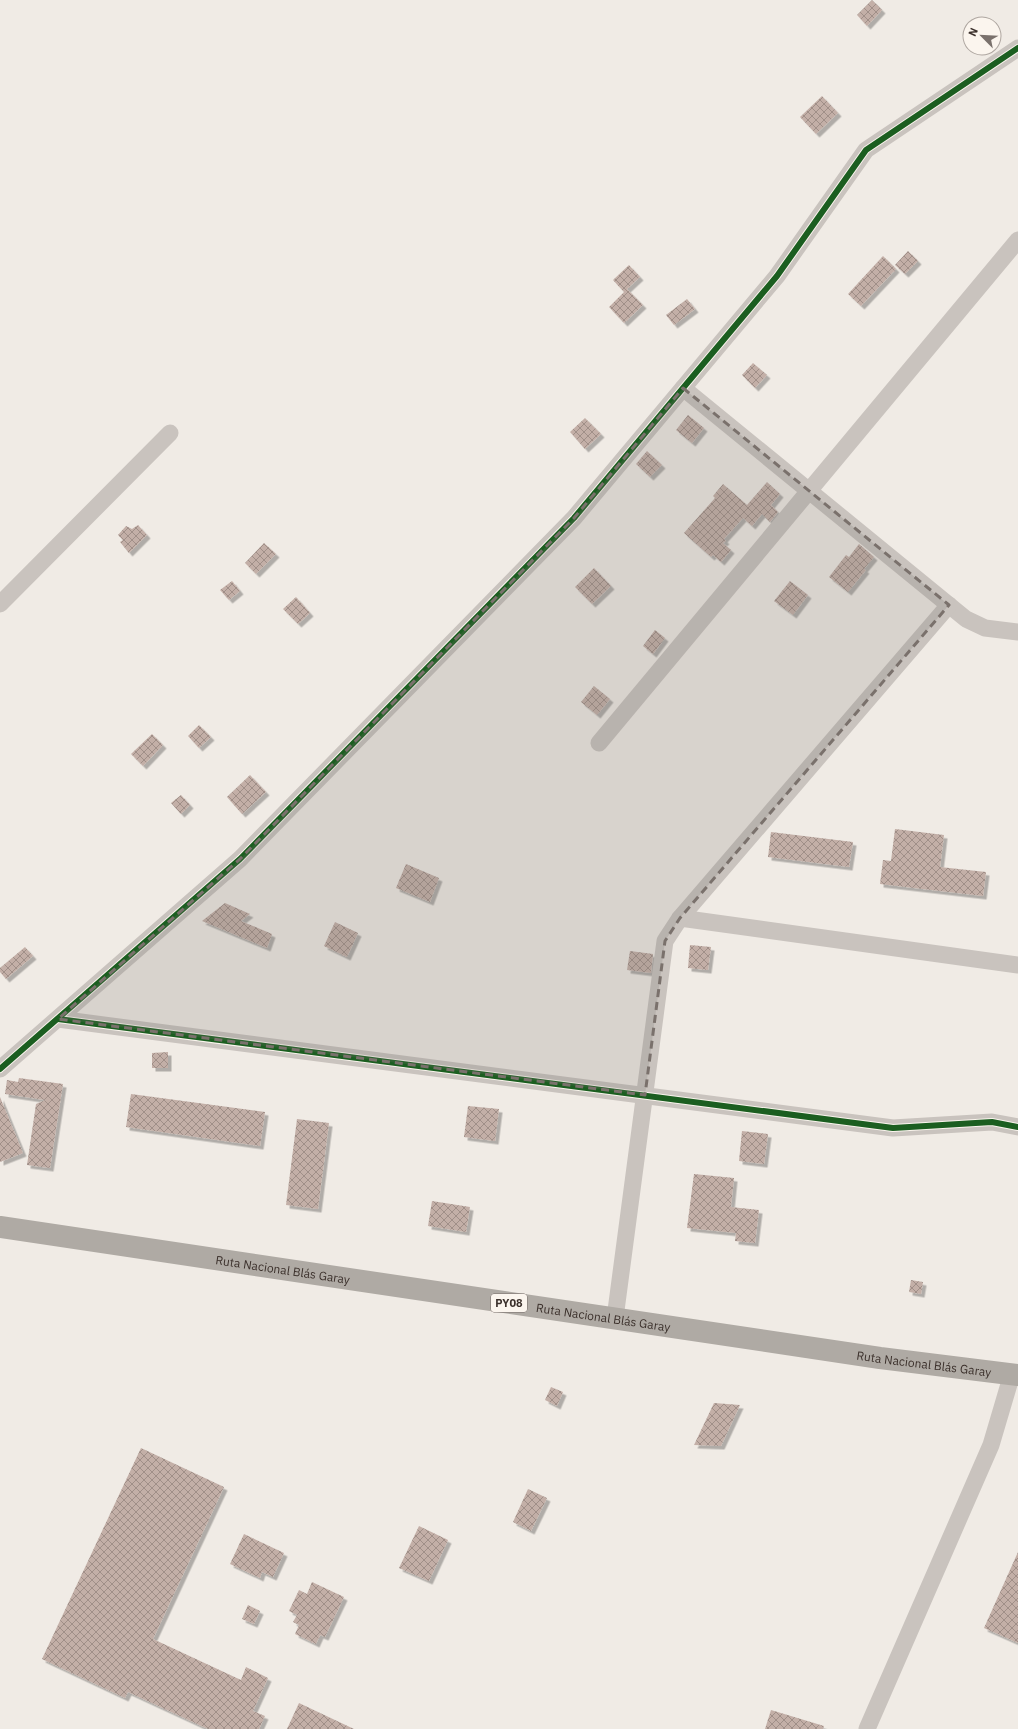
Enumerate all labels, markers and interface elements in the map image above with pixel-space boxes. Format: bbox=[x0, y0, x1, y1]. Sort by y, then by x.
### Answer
north arrow bbox=[962, 16, 1002, 56]
text: N bbox=[965, 25, 981, 38]
street label: Ruta Nacional Blás Garay bbox=[215, 1252, 351, 1287]
road number: PY08 bbox=[491, 1294, 527, 1312]
street label: Ruta Nacional Blás Garay bbox=[535, 1299, 672, 1334]
street label: Ruta Nacional Blás Garay bbox=[856, 1347, 992, 1379]

